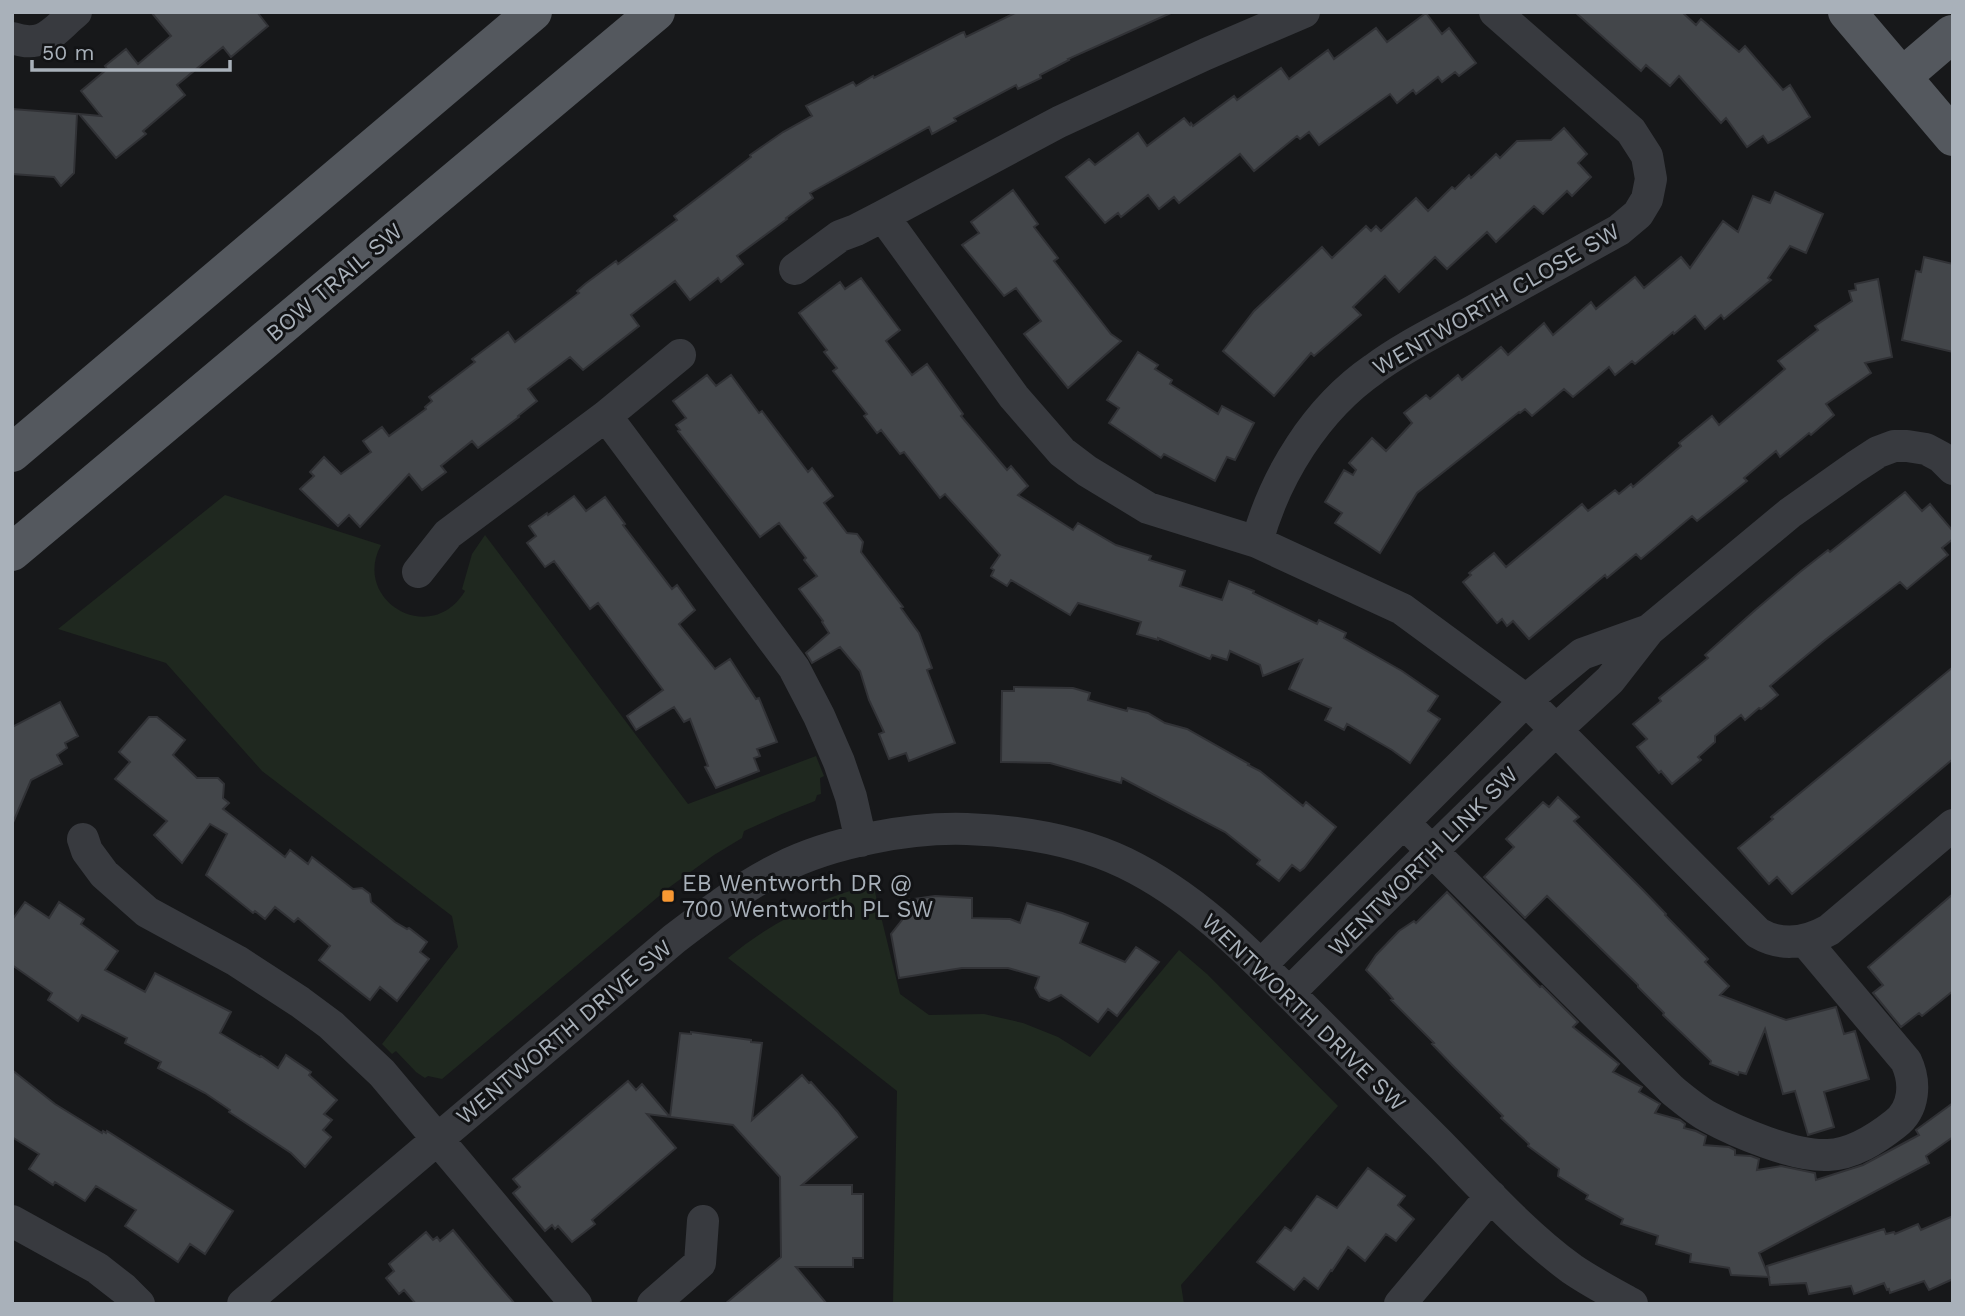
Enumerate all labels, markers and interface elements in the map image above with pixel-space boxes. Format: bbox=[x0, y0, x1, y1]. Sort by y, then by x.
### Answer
scale bar bbox=[32, 28, 229, 72]
text: 50 m bbox=[42, 40, 94, 65]
street label: BOW TRAIL SW bbox=[261, 218, 408, 347]
street label: WENTWORTH CLOSE SW bbox=[1368, 218, 1624, 381]
street label: WENTWORTH LINK SW bbox=[1323, 761, 1524, 962]
place label: EB Wentworth DR @ 700 Wentworth PL SW bbox=[682, 870, 933, 923]
marker: EB Wentworth DR @ 700 Wentworth PL SW bbox=[660, 888, 676, 904]
street label: WENTWORTH DRIVE SW bbox=[1196, 908, 1411, 1117]
street label: WENTWORTH DRIVE SW bbox=[451, 934, 678, 1130]

